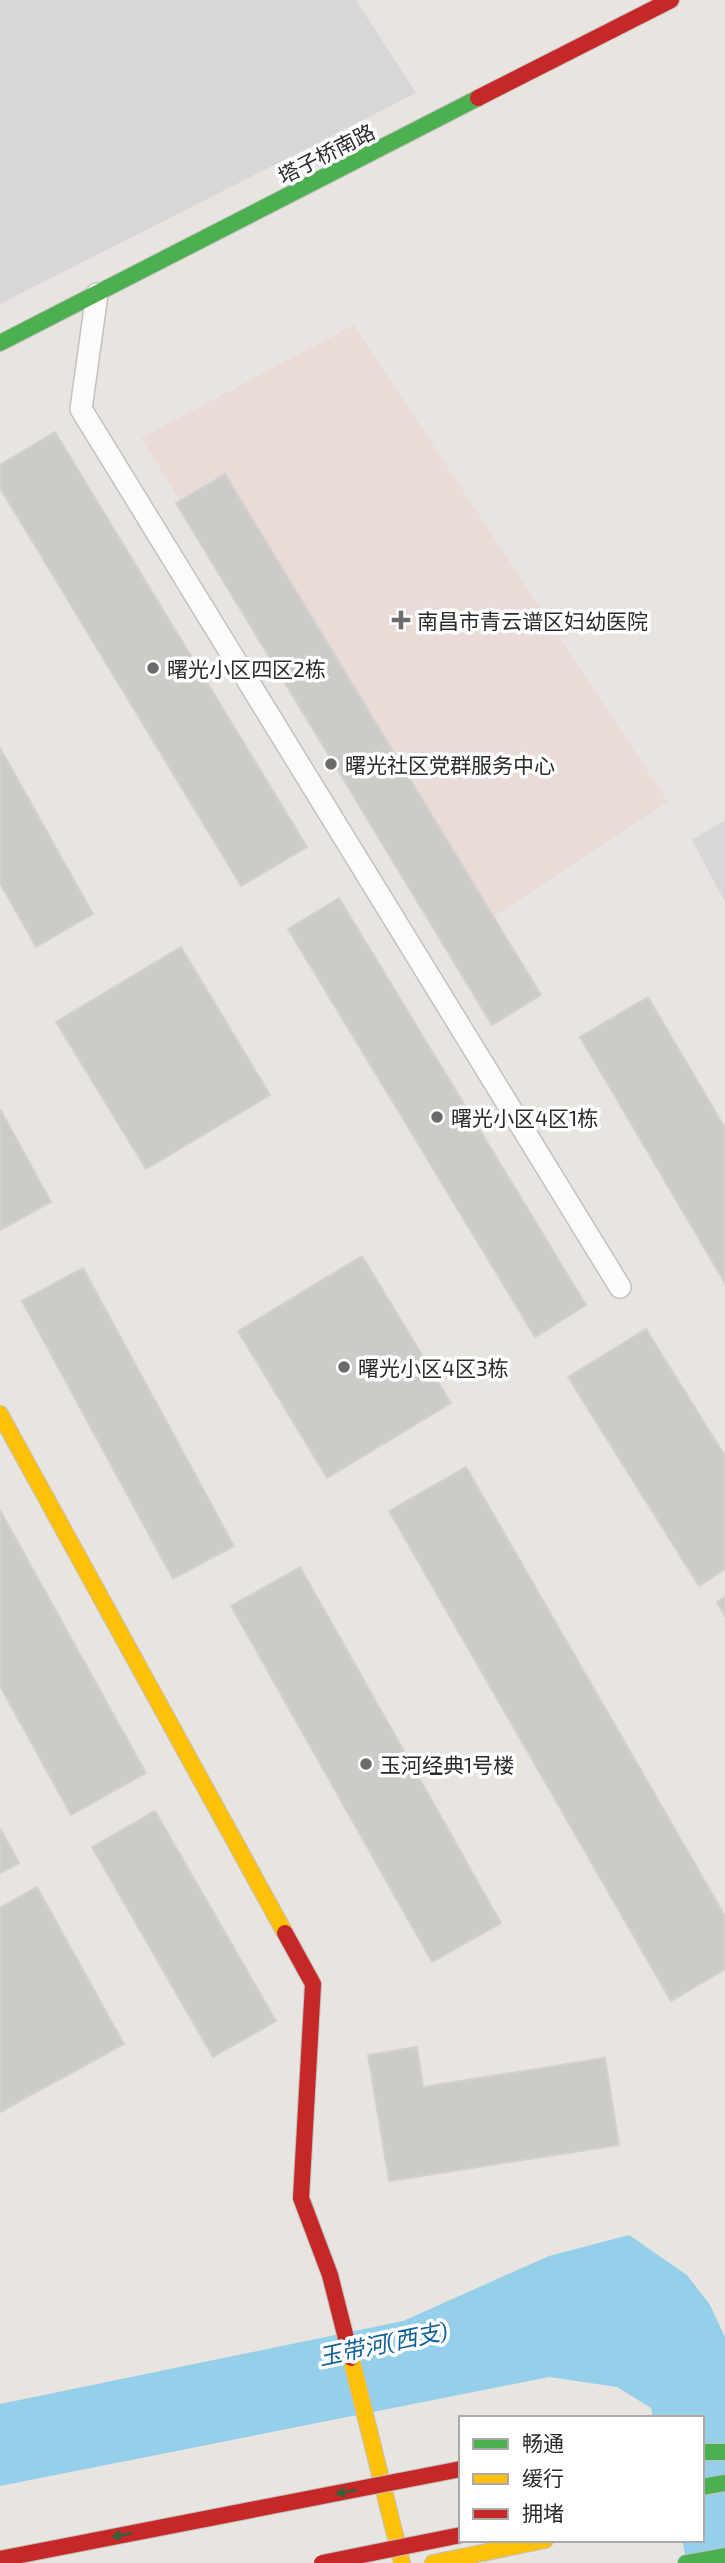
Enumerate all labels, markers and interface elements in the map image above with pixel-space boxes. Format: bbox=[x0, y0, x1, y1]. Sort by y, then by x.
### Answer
street label: 塔子桥南路 bbox=[274, 118, 378, 188]
place label: 南昌市青云谱区妇幼医院 bbox=[417, 608, 648, 633]
marker: 南昌市青云谱区妇幼医院 bbox=[391, 610, 411, 630]
place label: 曙光小区四区2栋 bbox=[167, 656, 326, 681]
marker: 曙光小区四区2栋 bbox=[145, 660, 161, 676]
place label: 曙光社区党群服务中心 bbox=[345, 752, 555, 777]
marker: 曙光社区党群服务中心 bbox=[323, 756, 339, 772]
place label: 曙光小区4区1栋 bbox=[451, 1105, 598, 1130]
marker: 曙光小区4区1栋 bbox=[429, 1109, 445, 1125]
place label: 曙光小区4区3栋 bbox=[358, 1355, 509, 1380]
marker: 曙光小区4区3栋 bbox=[336, 1359, 352, 1375]
place label: 玉河经典1号楼 bbox=[380, 1752, 514, 1777]
marker: 玉河经典1号楼 bbox=[358, 1756, 374, 1772]
water label: 玉带河(西支) bbox=[316, 2316, 450, 2370]
legend bbox=[459, 2416, 704, 2542]
text: 畅通 bbox=[522, 2430, 564, 2455]
text: 缓行 bbox=[522, 2465, 564, 2490]
one-way arrow bbox=[335, 2486, 357, 2497]
text: 拥堵 bbox=[522, 2500, 564, 2525]
one-way arrow bbox=[111, 2530, 133, 2541]

